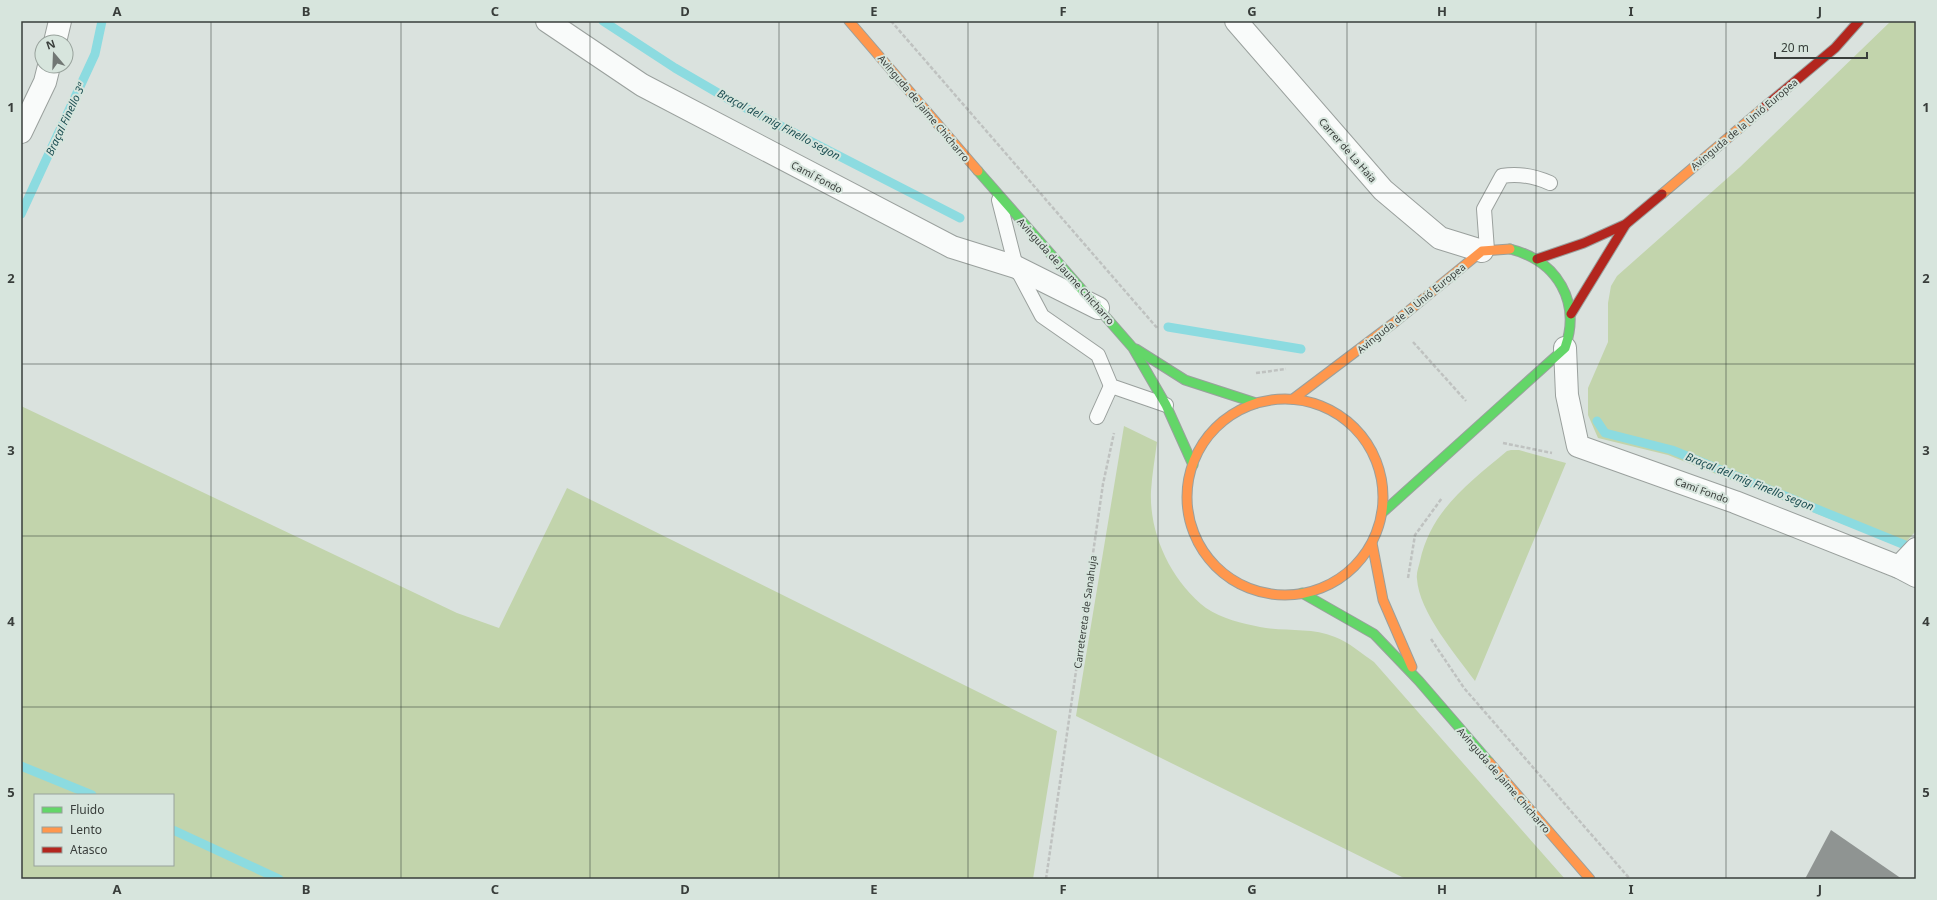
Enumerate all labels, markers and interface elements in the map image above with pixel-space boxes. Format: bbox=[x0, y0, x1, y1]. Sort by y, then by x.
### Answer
text: A bbox=[113, 2, 122, 20]
text: B bbox=[302, 2, 310, 20]
text: C bbox=[491, 2, 499, 20]
text: D bbox=[680, 2, 690, 20]
text: E bbox=[870, 2, 878, 20]
text: F bbox=[1059, 2, 1067, 20]
text: G bbox=[1247, 2, 1257, 20]
text: H bbox=[1437, 2, 1447, 20]
text: I bbox=[1628, 2, 1634, 20]
text: J bbox=[1817, 2, 1822, 20]
north arrow bbox=[34, 34, 74, 74]
scale bar bbox=[1775, 34, 1867, 60]
text: N bbox=[44, 36, 57, 53]
text: 20 m bbox=[1781, 39, 1809, 56]
street label: Avinguda de Jaime Chicharro bbox=[875, 52, 973, 164]
street label: Avinguda de la Unió Europea bbox=[1687, 75, 1801, 173]
water label: Braçal Finello 3ª bbox=[42, 79, 89, 158]
water label: Braçal del mig Finello segon bbox=[715, 85, 843, 163]
text: 1 bbox=[7, 98, 15, 116]
text: 1 bbox=[1922, 98, 1930, 116]
street label: Carrer de La Haia bbox=[1316, 115, 1380, 185]
street label: Camí Fondo bbox=[789, 158, 845, 196]
street label: Avinguda de Jaume Chicharro bbox=[1014, 215, 1118, 327]
street label: Avinguda de la Unió Europea bbox=[1354, 260, 1468, 356]
text: 2 bbox=[7, 269, 15, 287]
text: 2 bbox=[1922, 269, 1930, 287]
text: 3 bbox=[7, 441, 15, 459]
text: 3 bbox=[1922, 441, 1930, 459]
water label: Braçal del mig Finello segon bbox=[1684, 448, 1816, 514]
street label: Camí Fondo bbox=[1673, 474, 1731, 506]
street label: Carretereta de Sanahuja bbox=[1070, 555, 1100, 669]
text: 4 bbox=[7, 612, 15, 630]
text: 4 bbox=[1922, 612, 1930, 630]
street label: Avinguda de Jaime Chicharro bbox=[1454, 724, 1554, 836]
text: 5 bbox=[7, 783, 15, 801]
text: 5 bbox=[1922, 783, 1930, 801]
legend bbox=[34, 794, 174, 866]
text: Fluido bbox=[70, 801, 104, 818]
text: Lento bbox=[70, 821, 102, 838]
text: Atasco bbox=[70, 841, 108, 858]
text: A bbox=[113, 880, 122, 898]
text: B bbox=[302, 880, 310, 898]
text: C bbox=[491, 880, 499, 898]
text: D bbox=[680, 880, 690, 898]
text: E bbox=[870, 880, 878, 898]
text: F bbox=[1059, 880, 1067, 898]
text: G bbox=[1247, 880, 1257, 898]
text: H bbox=[1437, 880, 1447, 898]
text: I bbox=[1628, 880, 1634, 898]
text: J bbox=[1817, 880, 1822, 898]

